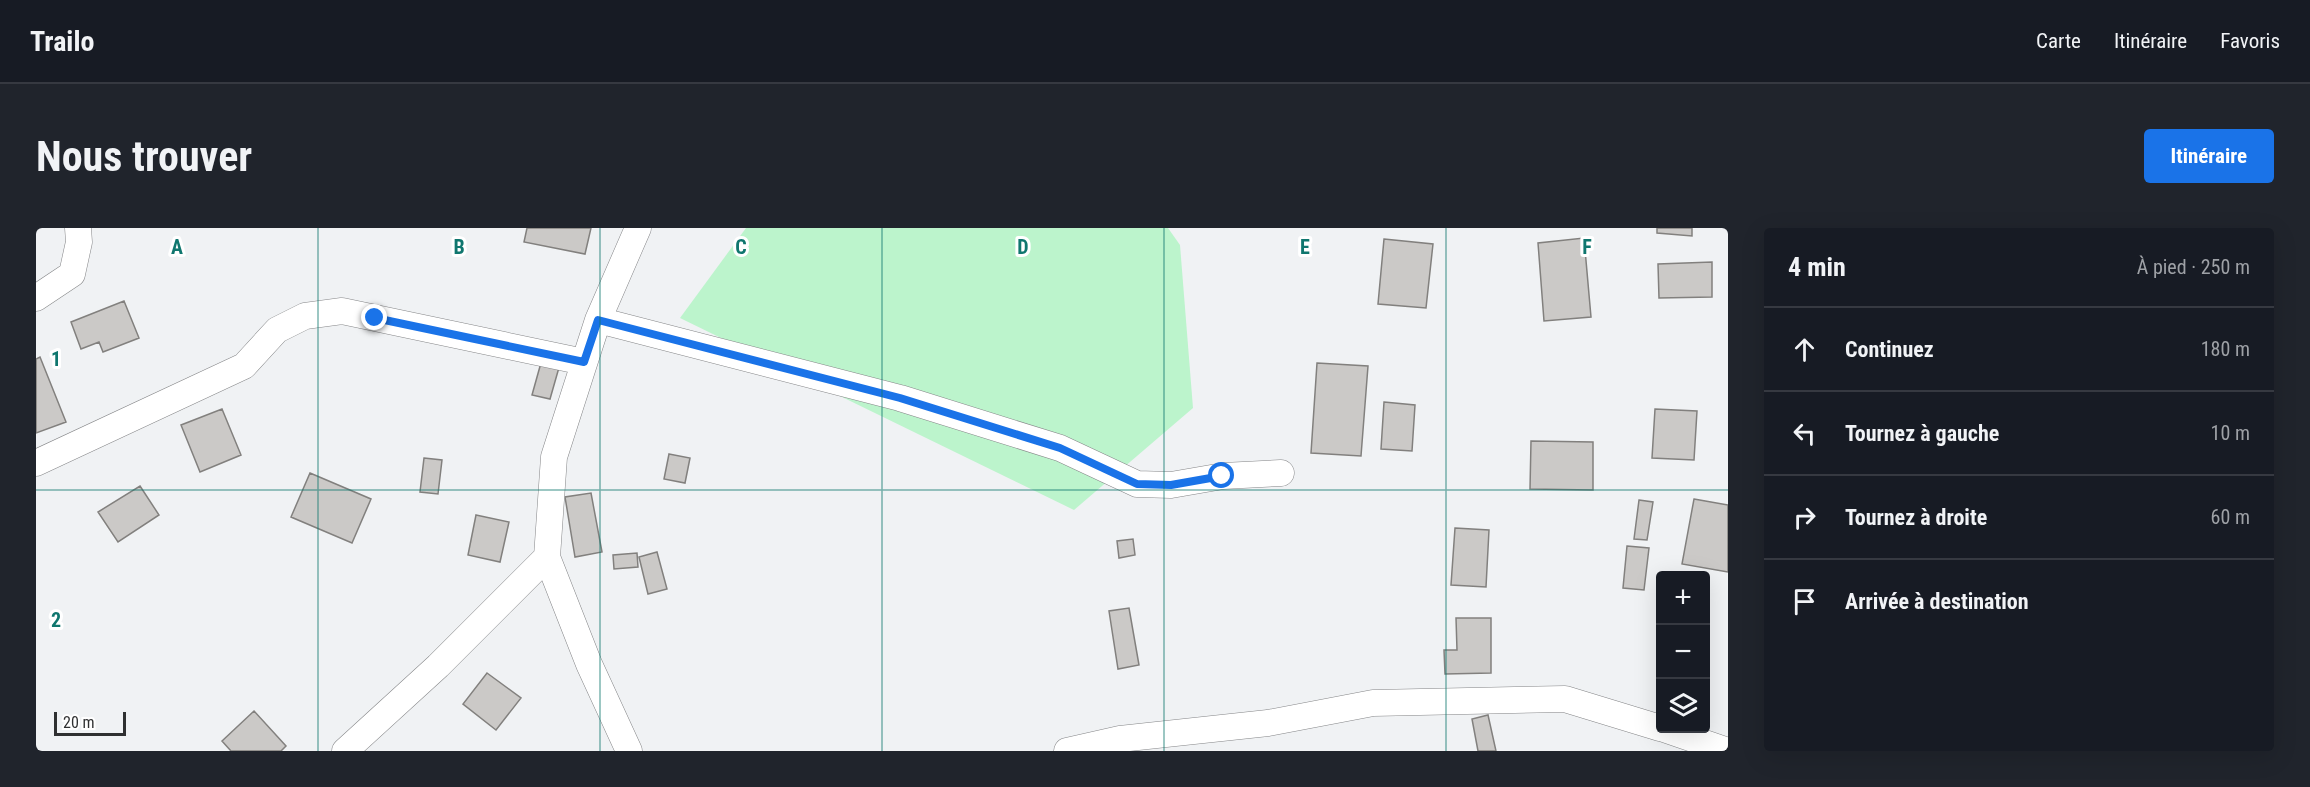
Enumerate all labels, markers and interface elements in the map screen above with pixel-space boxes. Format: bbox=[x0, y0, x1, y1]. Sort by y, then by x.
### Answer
text: Trailo bbox=[30, 25, 94, 58]
text: Carte bbox=[2036, 29, 2081, 53]
text: Itinéraire bbox=[2114, 29, 2187, 53]
text: Favoris bbox=[2220, 29, 2280, 53]
button: Itinéraire bbox=[2144, 129, 2274, 183]
text: Nous trouver bbox=[36, 132, 252, 181]
text: A bbox=[171, 235, 183, 259]
text: B bbox=[453, 235, 465, 259]
text: C bbox=[735, 235, 747, 259]
text: D bbox=[1017, 235, 1029, 259]
text: E bbox=[1300, 235, 1310, 259]
text: F bbox=[1582, 235, 1592, 259]
text: 4 min bbox=[1788, 252, 1846, 282]
text: À pied · 250 m bbox=[2137, 255, 2250, 279]
route end bbox=[361, 304, 387, 330]
icon: ahead bbox=[1788, 333, 1821, 366]
text: Continuez bbox=[1845, 337, 1934, 362]
text: 180 m bbox=[2201, 337, 2250, 361]
text: 1 bbox=[51, 347, 61, 371]
icon: left bbox=[1788, 417, 1821, 450]
text: Tournez à gauche bbox=[1845, 421, 1999, 446]
text: 10 m bbox=[2211, 421, 2250, 445]
route start bbox=[1208, 462, 1234, 488]
icon: right bbox=[1788, 501, 1821, 534]
text: Tournez à droite bbox=[1845, 505, 1987, 530]
text: 60 m bbox=[2211, 505, 2250, 529]
map controls bbox=[1656, 571, 1710, 733]
button: + bbox=[1656, 571, 1710, 625]
icon: arrive bbox=[1788, 585, 1821, 618]
text: Arrivée à destination bbox=[1845, 589, 2029, 614]
text: 2 bbox=[51, 608, 61, 632]
button: − bbox=[1656, 625, 1710, 679]
button: layers bbox=[1656, 679, 1710, 733]
scale bar bbox=[54, 709, 126, 736]
text: 20 m bbox=[63, 713, 95, 732]

